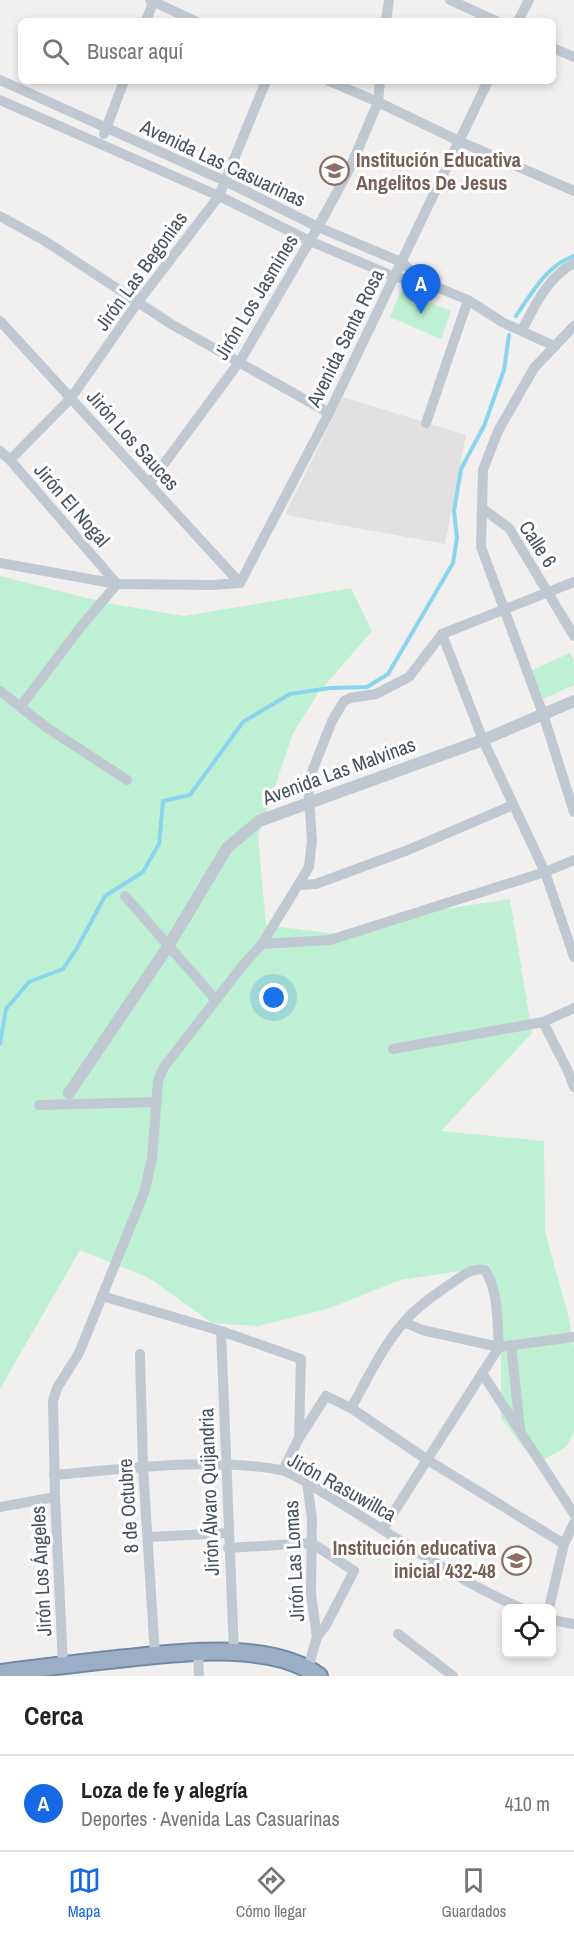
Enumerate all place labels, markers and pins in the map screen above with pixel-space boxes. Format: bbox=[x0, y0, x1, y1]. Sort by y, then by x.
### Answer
place label: Institución Educativa Angelitos De Jesus bbox=[356, 146, 521, 196]
school or university icon: Institución Educativa Angelitos De Jesus bbox=[319, 155, 351, 187]
pin: A bbox=[402, 264, 440, 314]
place label: Institución educativa inicial 432-48 bbox=[333, 1534, 496, 1584]
school or university icon: Institución educativa inicial 432-48 bbox=[501, 1544, 533, 1576]

